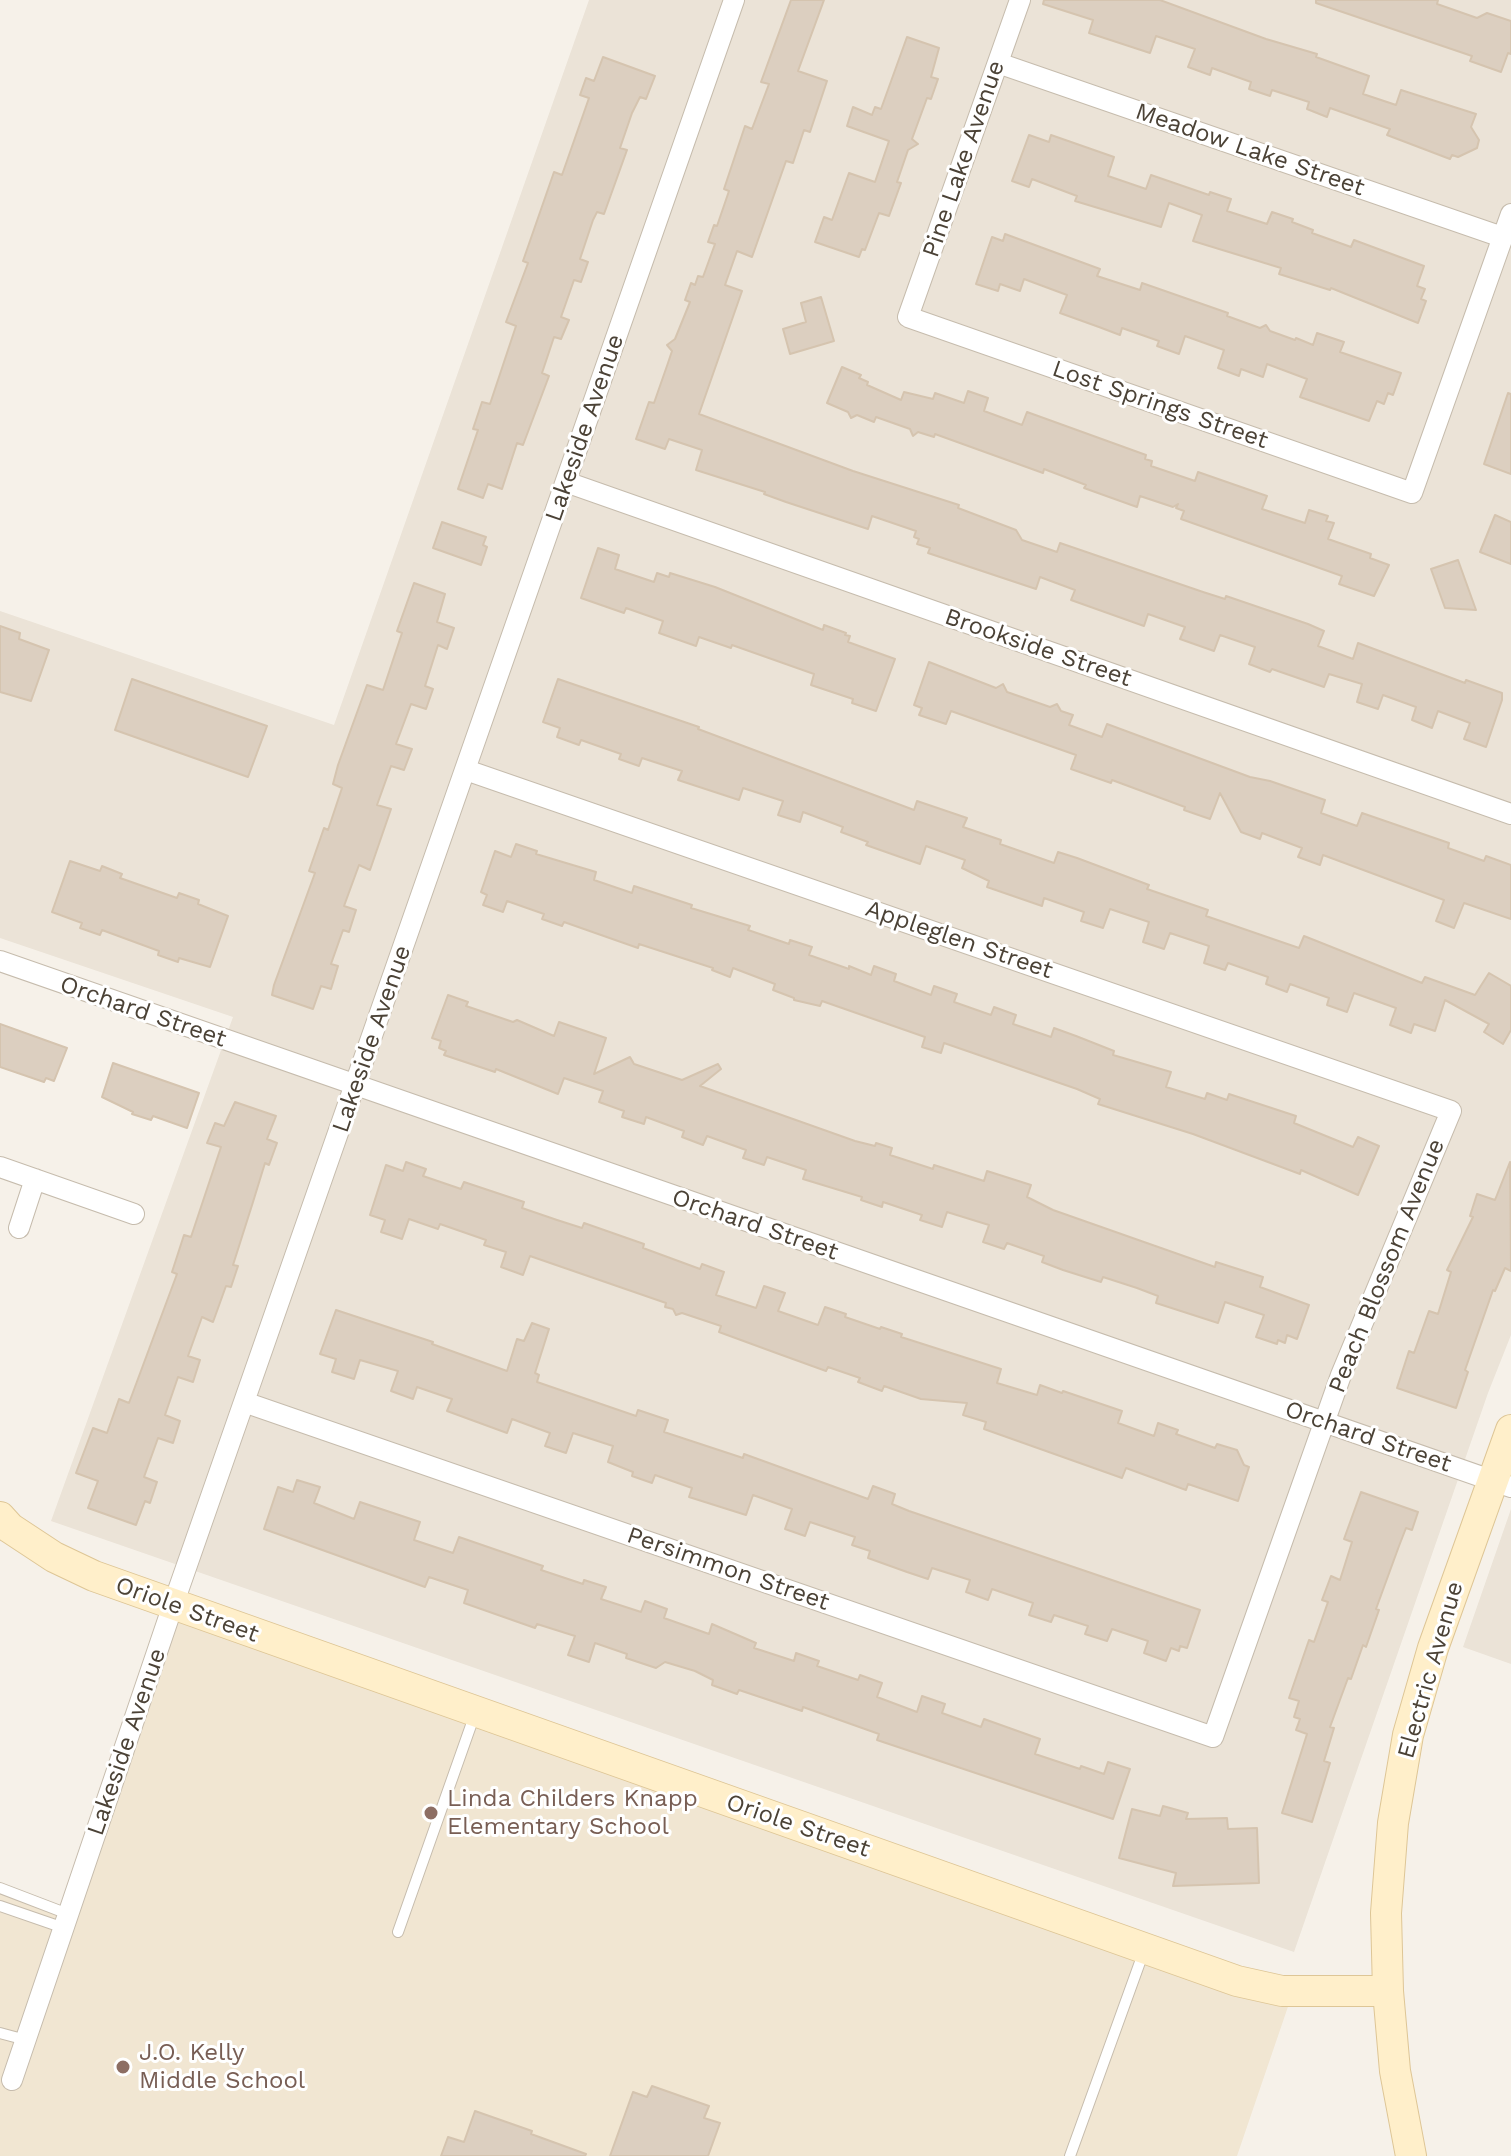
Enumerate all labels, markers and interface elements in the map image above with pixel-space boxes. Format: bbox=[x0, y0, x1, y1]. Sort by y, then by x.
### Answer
street label: Pine Lake Avenue bbox=[917, 57, 1011, 261]
street label: Meadow Lake Street bbox=[1132, 97, 1368, 203]
street label: Lakeside Avenue bbox=[539, 331, 631, 525]
street label: Lost Springs Street bbox=[1048, 355, 1272, 455]
street label: Brookside Street bbox=[941, 603, 1135, 693]
street label: Appleglen Street bbox=[861, 894, 1057, 986]
street label: Lakeside Avenue bbox=[326, 942, 418, 1136]
street label: Orchard Street bbox=[56, 970, 230, 1054]
street label: Peach Blossom Avenue bbox=[1323, 1135, 1451, 1397]
street label: Orchard Street bbox=[668, 1183, 842, 1267]
street label: Orchard Street bbox=[1281, 1395, 1455, 1479]
street label: Persimmon Street bbox=[623, 1521, 833, 1617]
street label: Oriole Street bbox=[112, 1571, 262, 1649]
street label: Electric Avenue bbox=[1392, 1578, 1470, 1762]
street label: Lakeside Avenue bbox=[81, 1645, 173, 1839]
place label: Linda Childers Knapp Elementary School bbox=[447, 1785, 698, 1841]
street label: Oriole Street bbox=[722, 1788, 874, 1864]
marker: Linda Childers Knapp Elementary School bbox=[422, 1804, 440, 1822]
place label: J.O. Kelly Middle School bbox=[139, 2039, 305, 2095]
marker: J.O. Kelly Middle School bbox=[114, 2058, 132, 2076]

